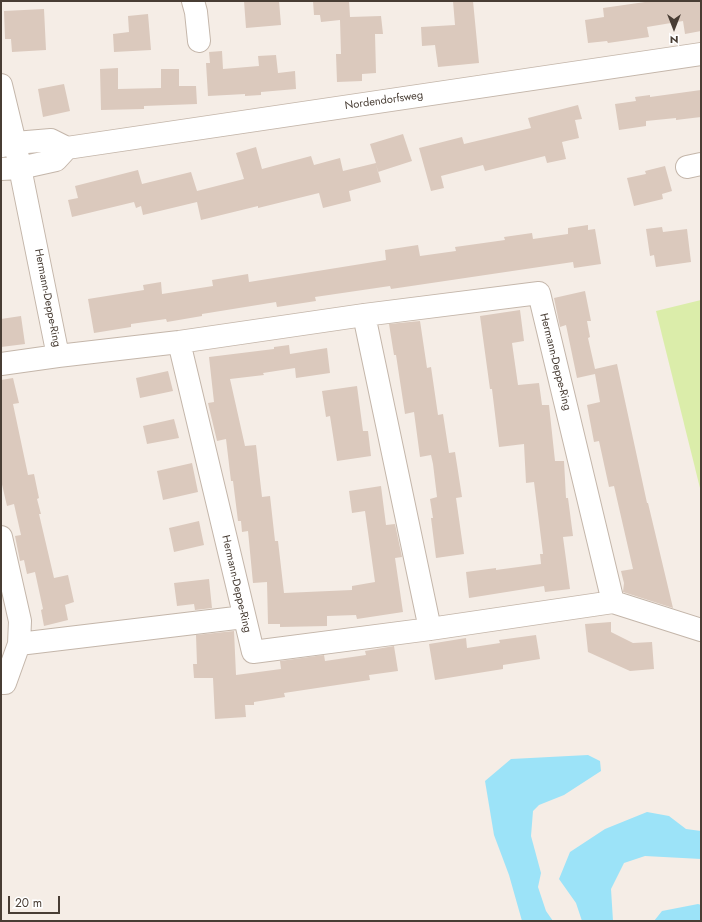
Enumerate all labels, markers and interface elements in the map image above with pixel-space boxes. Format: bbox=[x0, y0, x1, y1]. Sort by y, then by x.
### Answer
north arrow bbox=[654, 8, 694, 48]
text: N bbox=[670, 32, 678, 48]
street label: Nordendorfsweg bbox=[344, 89, 424, 113]
street label: Hermann-Deppe-Ring bbox=[31, 248, 63, 348]
street label: Hermann-Deppe-Ring bbox=[537, 312, 573, 412]
street label: Hermann-Deppe-Ring bbox=[218, 534, 254, 634]
scale bar bbox=[10, 888, 62, 914]
text: 20 m bbox=[15, 894, 42, 912]

